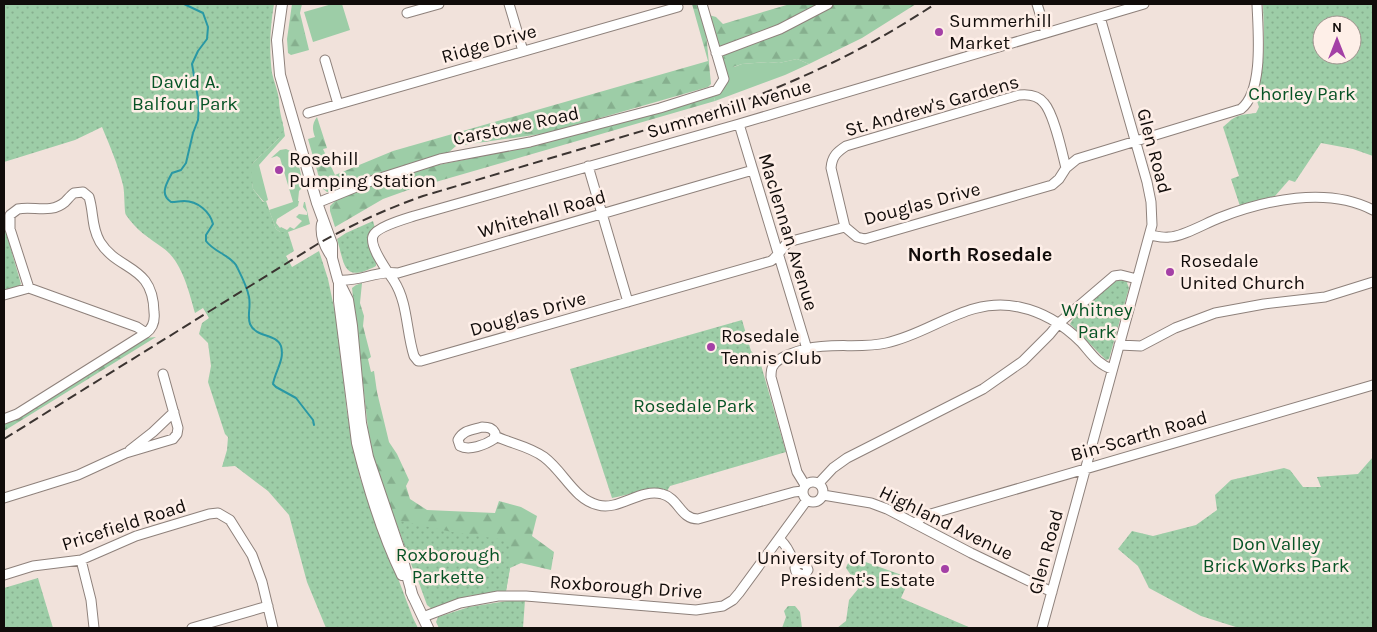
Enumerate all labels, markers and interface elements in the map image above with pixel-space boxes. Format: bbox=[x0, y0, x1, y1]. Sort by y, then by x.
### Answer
place label: Summerhill Market bbox=[949, 10, 1052, 54]
north arrow bbox=[1312, 15, 1362, 65]
text: N bbox=[1332, 19, 1342, 36]
street label: Ridge Drive bbox=[439, 20, 539, 68]
marker: Summerhill Market bbox=[933, 26, 945, 38]
park label: David A. Balfour Park bbox=[132, 71, 238, 115]
street label: St. Andrew's Gardens bbox=[843, 71, 1021, 141]
street label: Summerhill Avenue bbox=[644, 75, 814, 143]
park label: Chorley Park bbox=[1248, 83, 1356, 105]
street label: Carstowe Road bbox=[451, 102, 581, 150]
street label: Glen Road bbox=[1132, 106, 1176, 196]
place label: Rosehill Pumping Station bbox=[289, 148, 436, 192]
street label: Maclennan Avenue bbox=[754, 151, 822, 313]
marker: Rosehill Pumping Station bbox=[273, 164, 285, 176]
street label: Douglas Drive bbox=[861, 178, 983, 230]
street label: Whitehall Road bbox=[476, 185, 608, 243]
district label: North Rosedale bbox=[908, 243, 1052, 266]
place label: Rosedale United Church bbox=[1180, 250, 1305, 294]
marker: Rosedale United Church bbox=[1164, 266, 1176, 278]
street label: Douglas Drive bbox=[467, 287, 589, 341]
park label: Whitney Park bbox=[1061, 299, 1133, 343]
place label: Rosedale Tennis Club bbox=[721, 325, 822, 369]
marker: Rosedale Tennis Club bbox=[705, 341, 717, 353]
park label: Rosedale Park bbox=[633, 395, 755, 417]
street label: Bin-Scarth Road bbox=[1068, 406, 1210, 466]
street label: Highland Avenue bbox=[876, 481, 1016, 565]
street label: Pricefield Road bbox=[59, 495, 189, 555]
street label: Glen Road bbox=[1024, 507, 1068, 597]
park label: Don Valley Brick Works Park bbox=[1203, 533, 1350, 577]
park label: Roxborough Parkette bbox=[396, 544, 500, 588]
place label: University of Toronto President's Estate bbox=[757, 547, 935, 591]
marker: University of Toronto President's Estate bbox=[939, 563, 951, 575]
street label: Roxborough Drive bbox=[549, 571, 703, 603]

